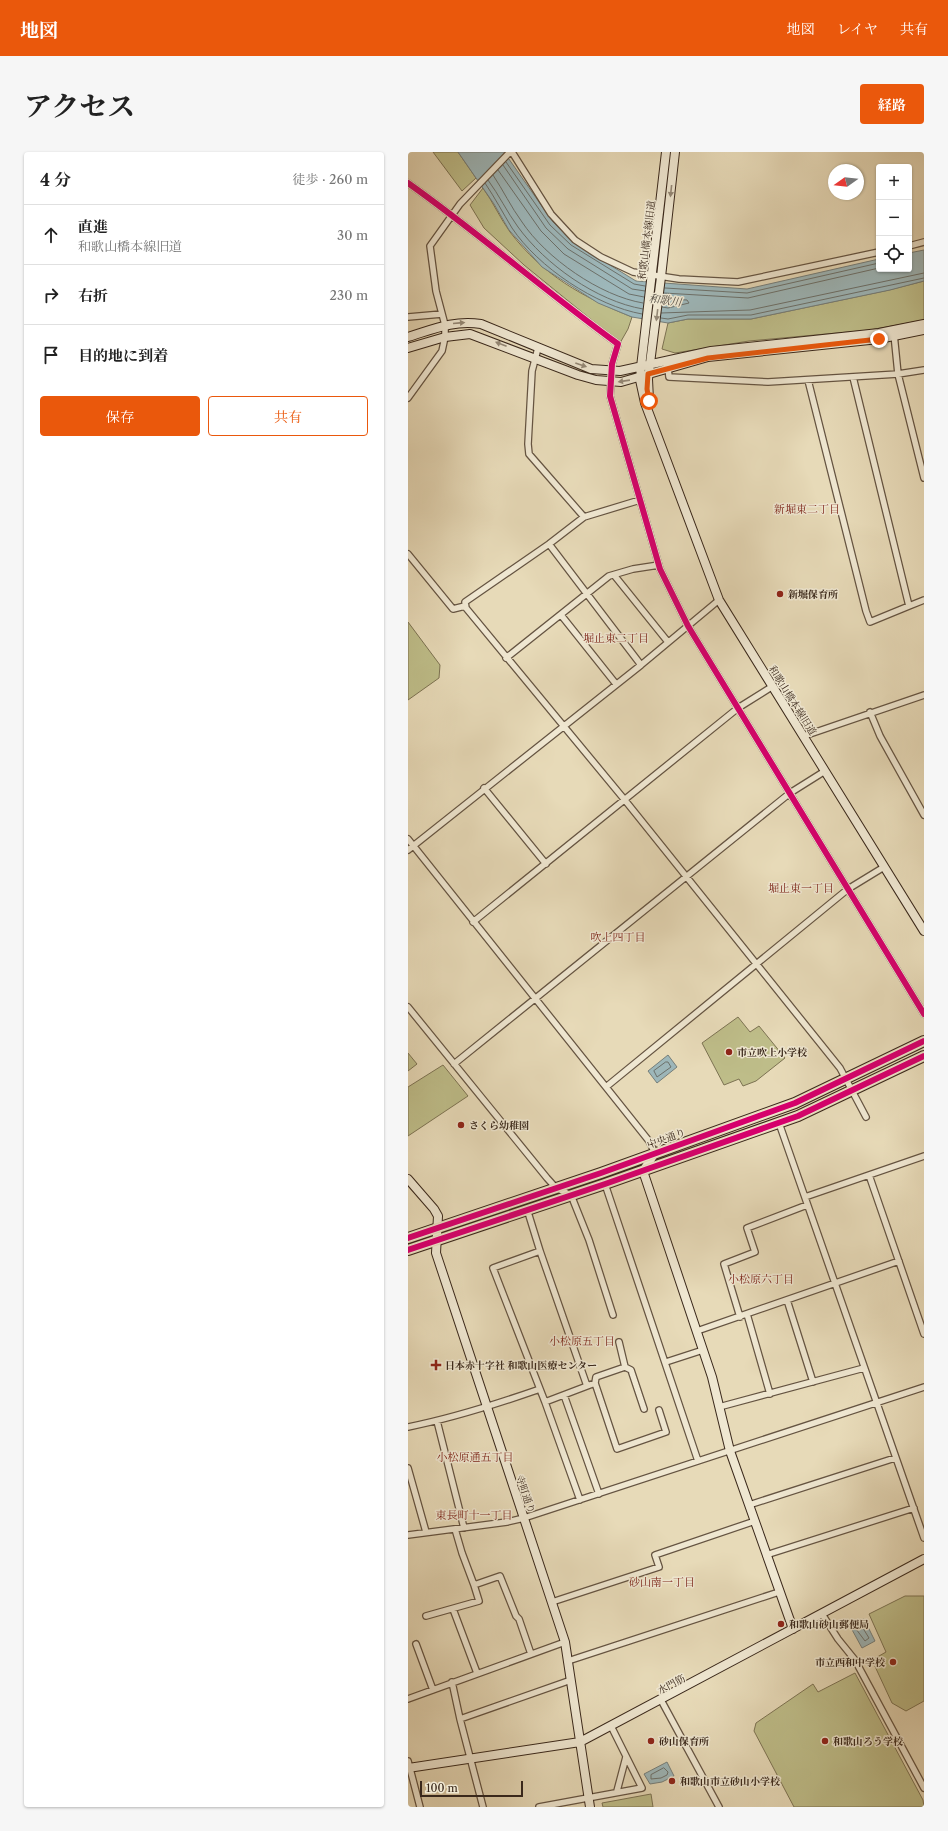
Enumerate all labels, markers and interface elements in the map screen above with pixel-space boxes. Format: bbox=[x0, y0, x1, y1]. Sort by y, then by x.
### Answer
text: 地図 bbox=[20, 19, 58, 42]
text: 地図 bbox=[787, 20, 815, 38]
text: レイヤ bbox=[837, 20, 878, 38]
text: 共有 bbox=[900, 20, 928, 38]
button: 経路 bbox=[860, 84, 924, 124]
text: アクセス bbox=[24, 89, 135, 123]
north arrow bbox=[828, 164, 864, 200]
map controls bbox=[876, 164, 912, 272]
button: + bbox=[876, 164, 912, 200]
text: 4 分 bbox=[40, 170, 71, 190]
text: 徒歩 · 260 m bbox=[293, 171, 368, 187]
one-way arrow bbox=[668, 185, 674, 197]
street label: 和歌山橋本線旧道 bbox=[635, 200, 658, 281]
button: − bbox=[876, 200, 912, 236]
text: 直進 bbox=[78, 217, 108, 236]
icon: ahead bbox=[40, 224, 62, 246]
text: 30 m bbox=[337, 227, 368, 243]
button: locate bbox=[876, 236, 912, 272]
text: 和歌山橋本線旧道 bbox=[78, 238, 182, 254]
icon: right bbox=[40, 284, 62, 306]
text: 右折 bbox=[78, 286, 108, 305]
text: 230 m bbox=[330, 287, 368, 303]
water label: 和歌川 bbox=[648, 291, 683, 309]
one-way arrow bbox=[653, 309, 660, 321]
one-way arrow bbox=[453, 319, 465, 326]
route end bbox=[870, 330, 888, 348]
one-way arrow bbox=[494, 341, 506, 347]
icon: arrive bbox=[40, 344, 62, 366]
text: 目的地に到着 bbox=[78, 346, 168, 365]
one-way arrow bbox=[575, 363, 587, 369]
one-way arrow bbox=[618, 378, 630, 384]
route start bbox=[640, 392, 658, 410]
button: 保存 bbox=[40, 396, 200, 436]
button: 共有 bbox=[208, 396, 368, 436]
district label: 新堀東二丁目 bbox=[774, 502, 840, 516]
place label: 新堀保育所 bbox=[788, 588, 838, 601]
marker: 新堀保育所 bbox=[775, 589, 785, 599]
district label: 堀止東二丁目 bbox=[583, 631, 649, 645]
street label: 和歌山橋本線旧道 bbox=[766, 663, 819, 738]
district label: 堀止東一丁目 bbox=[768, 881, 834, 895]
district label: 吹上四丁目 bbox=[591, 930, 646, 944]
place label: 市立吹上小学校 bbox=[737, 1046, 807, 1059]
marker: 市立吹上小学校 bbox=[724, 1047, 734, 1057]
place label: さくら幼稚園 bbox=[469, 1119, 529, 1132]
marker: さくら幼稚園 bbox=[456, 1120, 466, 1130]
street label: 中央通り bbox=[645, 1126, 687, 1151]
district label: 小松原六丁目 bbox=[728, 1272, 794, 1286]
district label: 小松原五丁目 bbox=[549, 1334, 615, 1348]
marker: 日本赤十字社 和歌山医療センター bbox=[430, 1359, 442, 1371]
place label: 日本赤十字社 和歌山医療センター bbox=[445, 1359, 597, 1372]
district label: 小松原通五丁目 bbox=[437, 1450, 514, 1464]
street label: 寺町通り bbox=[513, 1473, 538, 1515]
district label: 東長町十一丁目 bbox=[436, 1508, 513, 1522]
district label: 砂山南一丁目 bbox=[629, 1575, 695, 1589]
place label: 和歌山砂山郵便局 bbox=[789, 1618, 869, 1631]
marker: 和歌山砂山郵便局 bbox=[776, 1619, 786, 1629]
place label: 市立西和中学校 bbox=[815, 1656, 885, 1669]
marker: 市立西和中学校 bbox=[888, 1657, 898, 1667]
street label: 水門筋 bbox=[655, 1672, 688, 1697]
place label: 砂山保育所 bbox=[659, 1735, 709, 1748]
place label: 和歌山ろう学校 bbox=[833, 1735, 903, 1748]
marker: 砂山保育所 bbox=[646, 1736, 656, 1746]
marker: 和歌山ろう学校 bbox=[820, 1736, 830, 1746]
place label: 和歌山市立砂山小学校 bbox=[680, 1775, 780, 1788]
marker: 和歌山市立砂山小学校 bbox=[667, 1776, 677, 1786]
scale bar bbox=[420, 1779, 523, 1798]
text: 100 m bbox=[426, 1781, 458, 1795]

